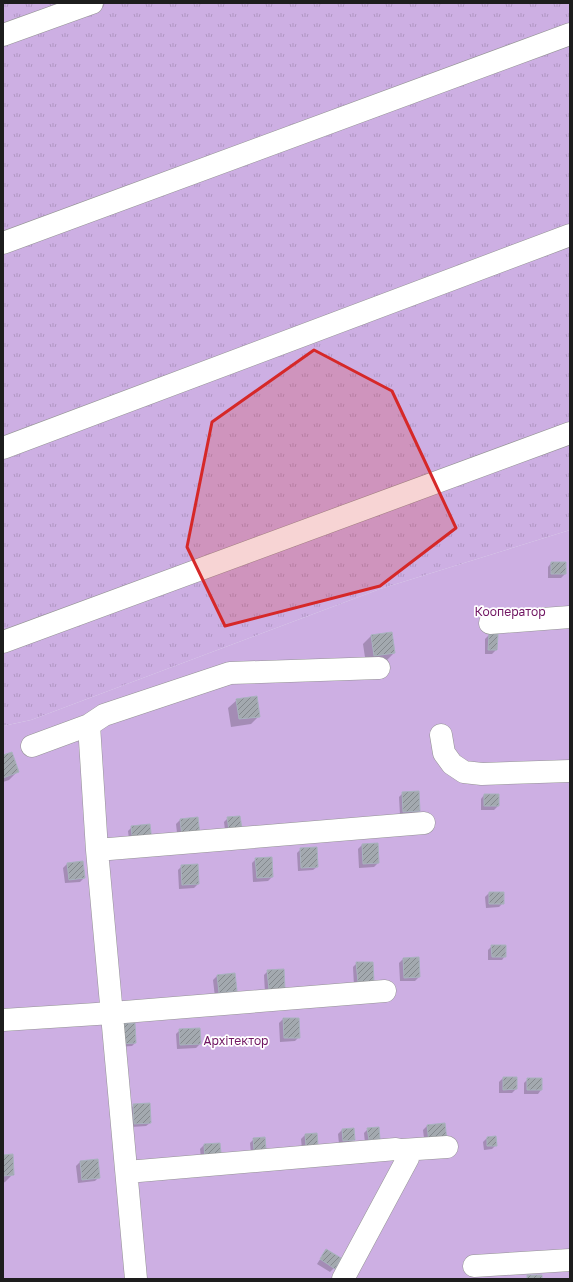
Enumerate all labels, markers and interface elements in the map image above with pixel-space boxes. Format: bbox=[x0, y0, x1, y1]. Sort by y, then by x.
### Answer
park label: Кооператор bbox=[474, 604, 546, 619]
park label: Архітектор bbox=[204, 1033, 268, 1048]

